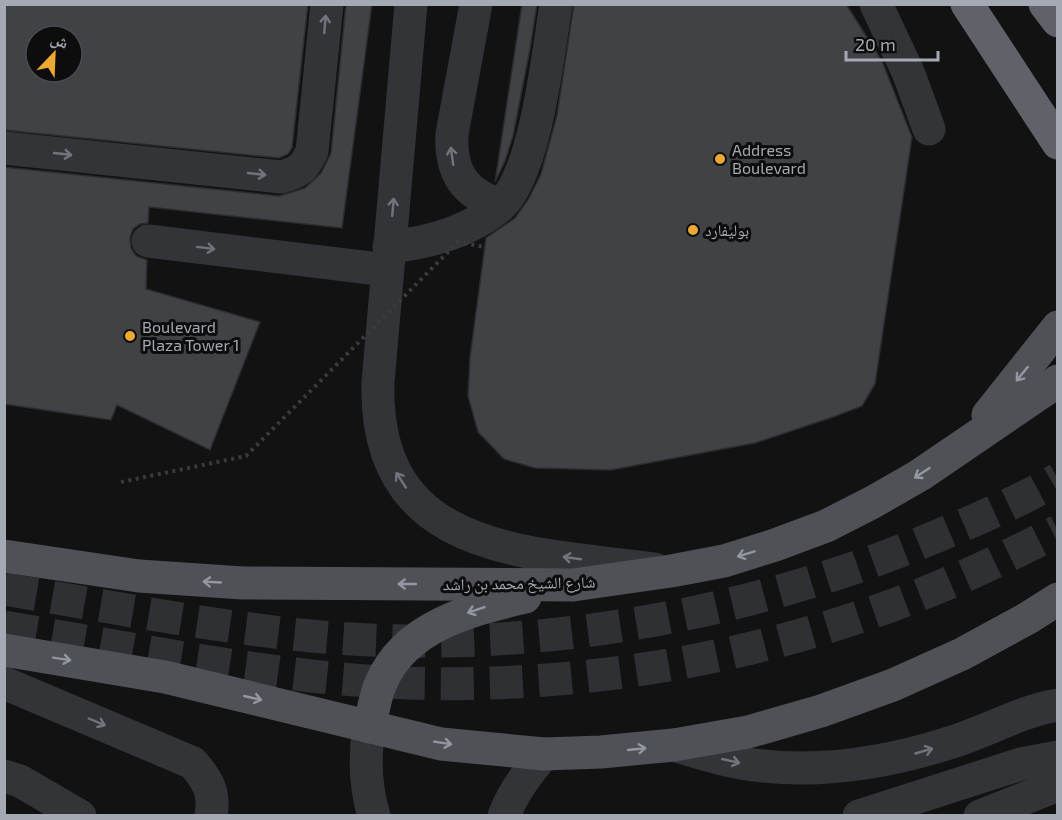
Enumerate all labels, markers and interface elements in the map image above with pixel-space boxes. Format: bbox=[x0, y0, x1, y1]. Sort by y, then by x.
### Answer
one-way arrow bbox=[320, 15, 331, 35]
north arrow bbox=[24, 24, 84, 84]
scale bar bbox=[846, 24, 938, 62]
text: ش bbox=[48, 28, 72, 53]
text: 20 m bbox=[855, 33, 896, 55]
place label: Address Boulevard bbox=[732, 140, 806, 177]
one-way arrow bbox=[447, 146, 458, 166]
one-way arrow bbox=[52, 149, 72, 160]
marker: Address Boulevard bbox=[713, 152, 727, 166]
one-way arrow bbox=[246, 169, 266, 180]
one-way arrow bbox=[388, 197, 399, 217]
place label: بوليفارد bbox=[705, 220, 749, 240]
marker: بوليفارد bbox=[686, 223, 700, 237]
one-way arrow bbox=[195, 243, 215, 254]
place label: Boulevard Plaza Tower 1 bbox=[142, 317, 239, 354]
marker: Boulevard Plaza Tower 1 bbox=[123, 329, 137, 343]
one-way arrow bbox=[1015, 366, 1028, 382]
one-way arrow bbox=[914, 466, 931, 479]
one-way arrow bbox=[395, 472, 407, 489]
one-way arrow bbox=[737, 549, 756, 560]
one-way arrow bbox=[562, 552, 582, 563]
street label: شارع الشيخ محمد بن راشد bbox=[442, 572, 596, 595]
one-way arrow bbox=[202, 576, 222, 587]
one-way arrow bbox=[397, 578, 417, 590]
one-way arrow bbox=[467, 605, 486, 616]
one-way arrow bbox=[52, 653, 72, 664]
one-way arrow bbox=[243, 693, 262, 705]
one-way arrow bbox=[87, 717, 105, 729]
one-way arrow bbox=[432, 738, 452, 749]
one-way arrow bbox=[627, 743, 646, 754]
one-way arrow bbox=[914, 744, 933, 756]
one-way arrow bbox=[721, 755, 740, 767]

